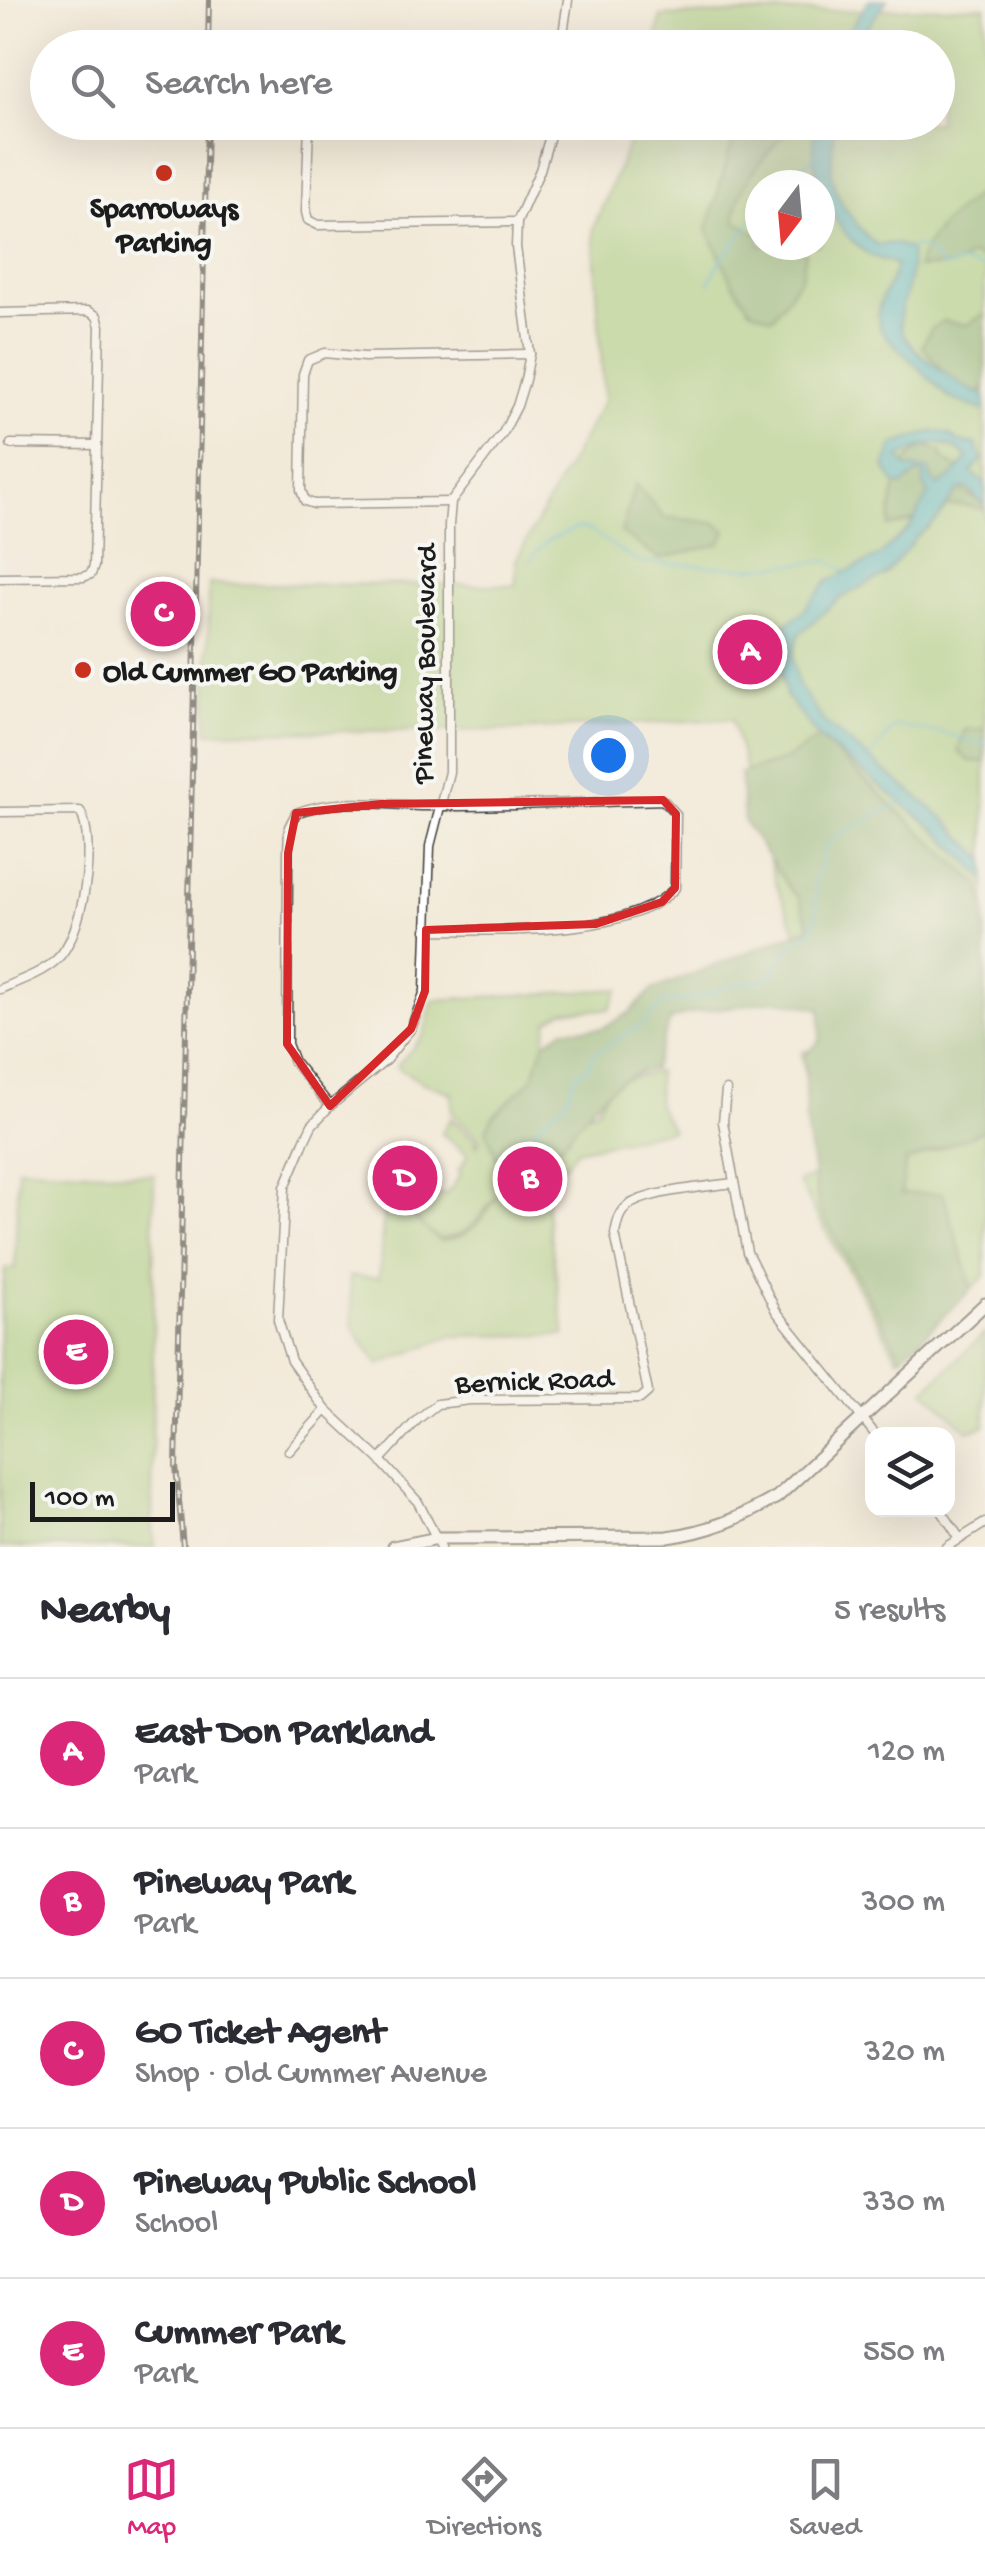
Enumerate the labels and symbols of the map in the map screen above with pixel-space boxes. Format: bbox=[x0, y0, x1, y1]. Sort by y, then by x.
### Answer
marker: Sparroways Parking bbox=[153, 162, 175, 184]
north arrow bbox=[745, 170, 835, 260]
place label: Sparroways Parking bbox=[90, 194, 240, 263]
street label: Pineway Boulevard bbox=[408, 542, 447, 785]
pin: C bbox=[130, 576, 196, 652]
pin: A bbox=[718, 614, 782, 690]
place label: Old Cummer GO Parking bbox=[103, 657, 398, 692]
marker: Old Cummer GO Parking bbox=[72, 659, 94, 681]
your location bbox=[583, 730, 634, 781]
pin: D bbox=[372, 1140, 438, 1216]
pin: B bbox=[498, 1142, 562, 1216]
pin: E bbox=[44, 1314, 108, 1390]
street label: Bernick Road bbox=[453, 1363, 616, 1404]
scale bar bbox=[30, 1477, 175, 1522]

